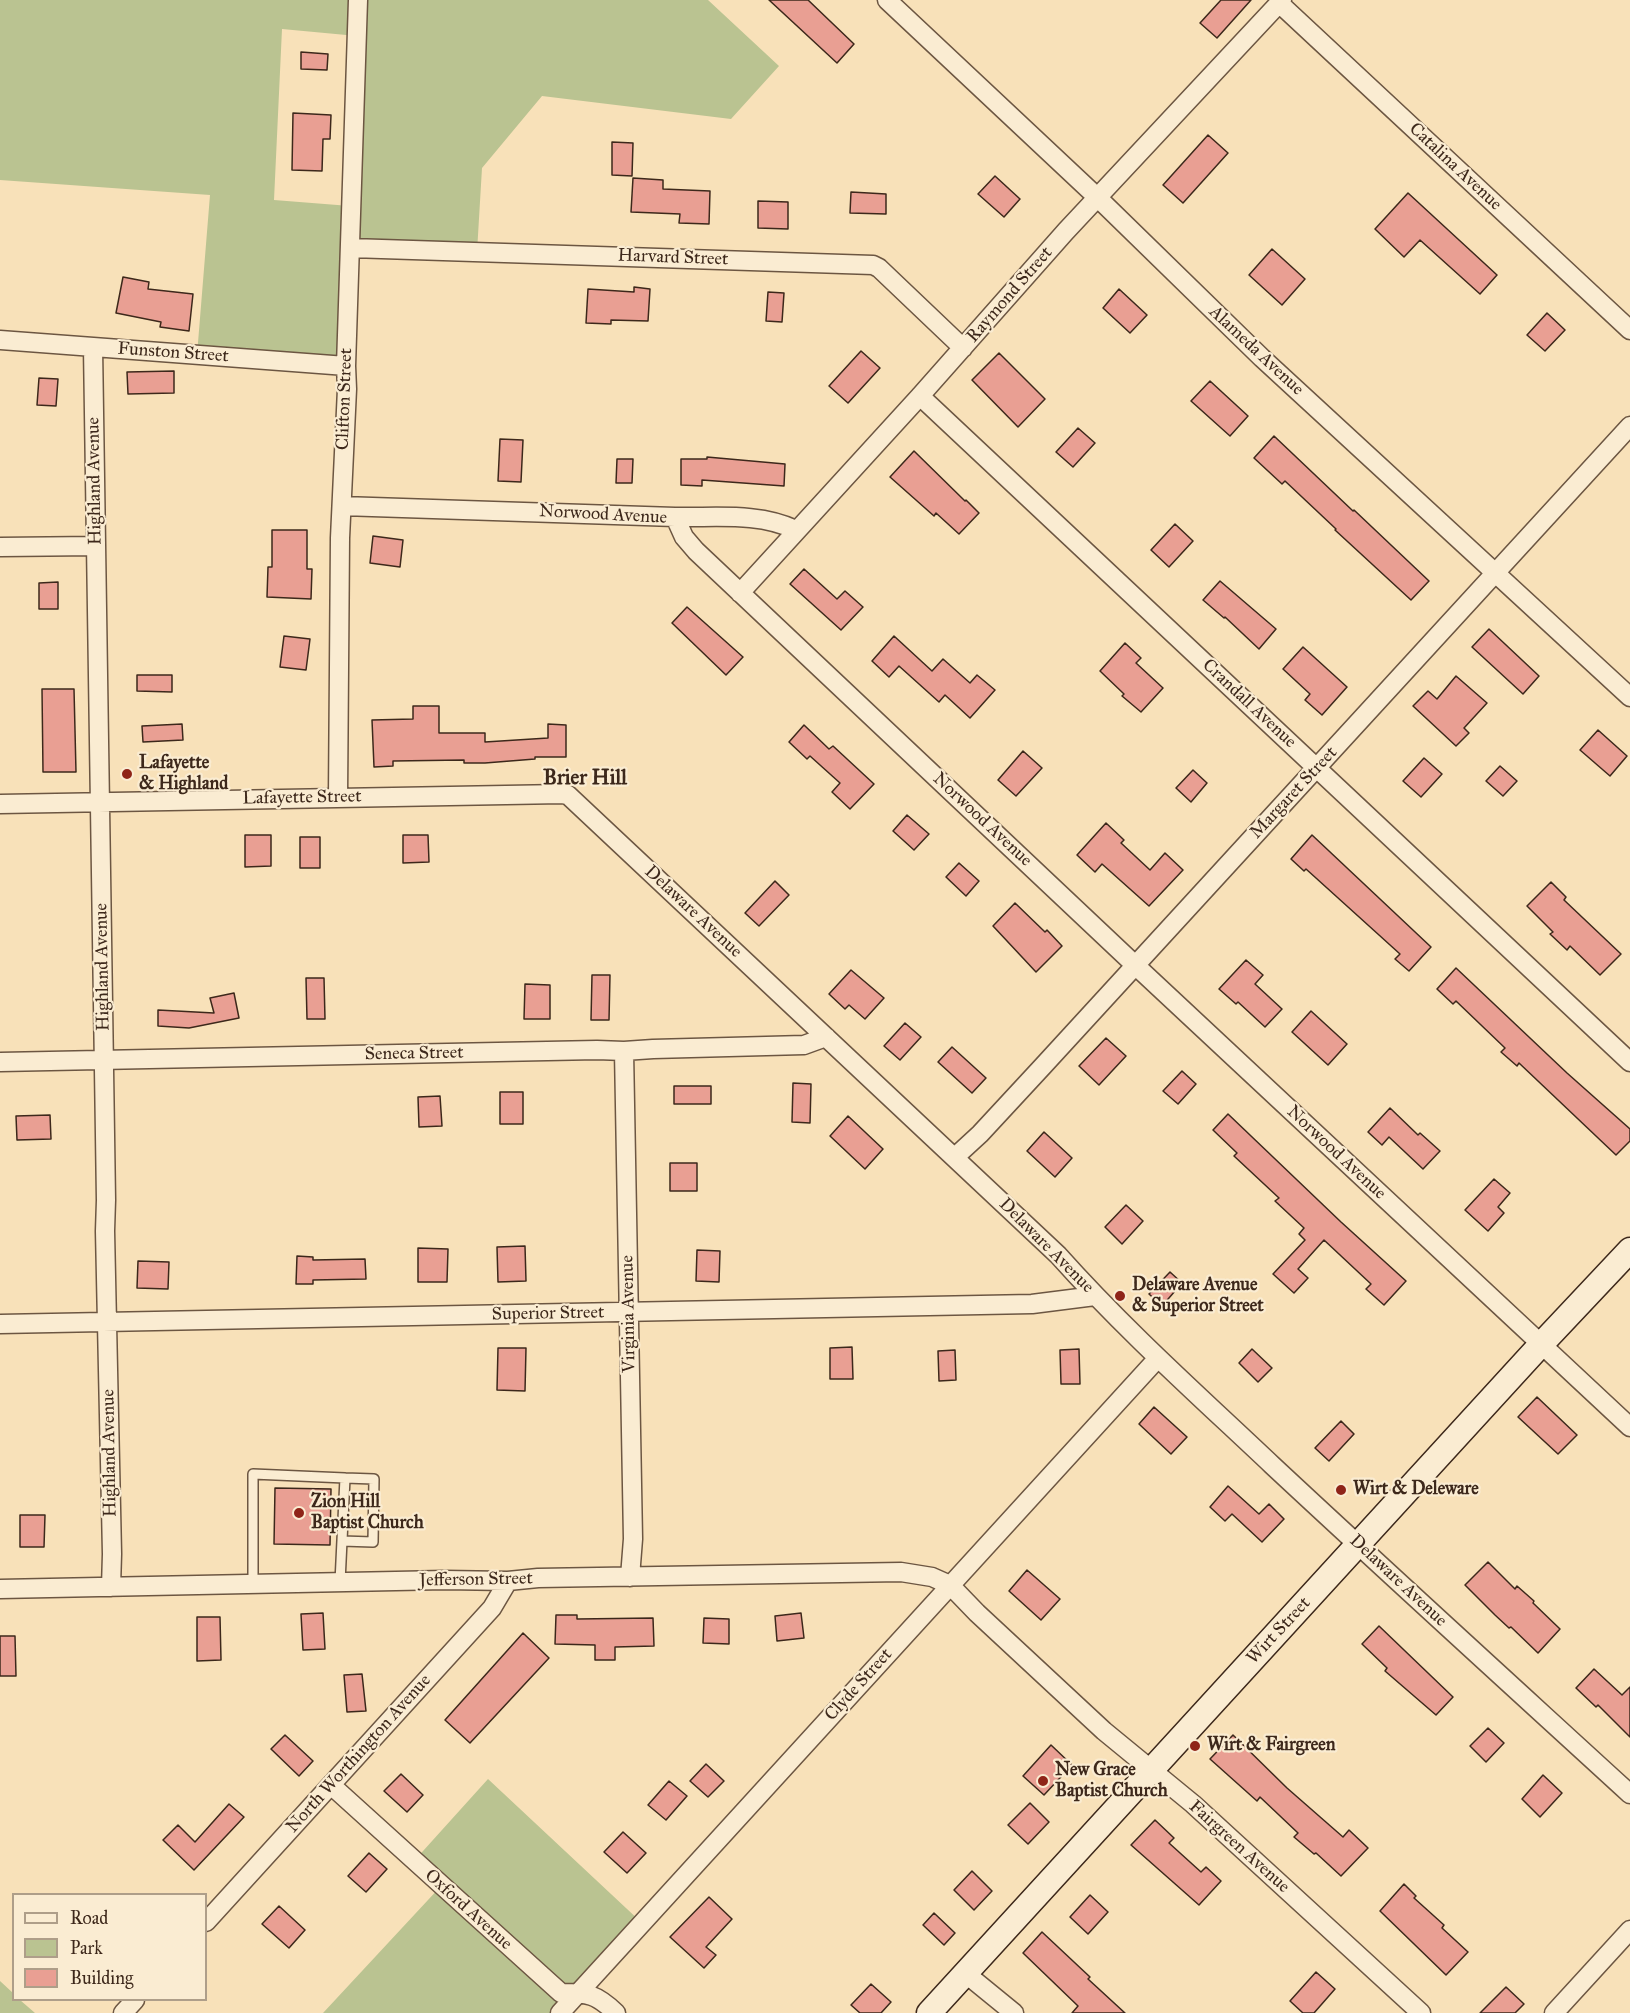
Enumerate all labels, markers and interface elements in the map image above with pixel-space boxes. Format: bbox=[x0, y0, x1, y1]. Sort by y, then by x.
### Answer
street label: Catalina Avenue bbox=[1404, 119, 1506, 215]
street label: Raymond Street bbox=[962, 243, 1058, 347]
street label: Harvard Street bbox=[617, 245, 729, 271]
street label: Alameda Avenue bbox=[1204, 302, 1308, 400]
street label: Funston Street bbox=[117, 338, 229, 368]
street label: Clifton Street bbox=[332, 348, 358, 450]
street label: Highland Avenue bbox=[83, 417, 107, 545]
street label: Norwood Avenue bbox=[539, 501, 667, 529]
street label: Crandall Avenue bbox=[1198, 655, 1300, 753]
street label: Margaret Street bbox=[1246, 742, 1342, 844]
place label: Lafayette & Highland bbox=[139, 753, 228, 795]
district label: Brier Hill bbox=[543, 766, 627, 792]
marker: Lafayette & Highland bbox=[120, 767, 134, 781]
street label: Norwood Avenue bbox=[928, 768, 1036, 872]
street label: Lafayette Street bbox=[242, 786, 362, 810]
street label: Delaware Avenue bbox=[640, 861, 746, 963]
street label: Highland Avenue bbox=[91, 903, 115, 1031]
street label: Seneca Street bbox=[364, 1042, 464, 1066]
street label: Norwood Avenue bbox=[1282, 1101, 1390, 1205]
street label: Delaware Avenue bbox=[994, 1194, 1098, 1298]
street label: Virginia Avenue bbox=[617, 1255, 641, 1373]
place label: Delaware Avenue & Superior Street bbox=[1132, 1275, 1264, 1318]
marker: Delaware Avenue & Superior Street bbox=[1113, 1289, 1127, 1303]
street label: Superior Street bbox=[492, 1302, 604, 1326]
street label: Highland Avenue bbox=[98, 1389, 122, 1517]
place label: Wirt & Deleware bbox=[1353, 1479, 1479, 1501]
marker: Wirt & Deleware bbox=[1334, 1483, 1348, 1497]
place label: Zion Hill Baptist Church bbox=[311, 1492, 424, 1534]
marker: Zion Hill Baptist Church bbox=[292, 1506, 306, 1520]
street label: Delaware Avenue bbox=[1345, 1530, 1451, 1632]
street label: Jefferson Street bbox=[419, 1568, 533, 1592]
street label: Wirt Street bbox=[1243, 1593, 1315, 1669]
street label: Clyde Street bbox=[821, 1644, 897, 1726]
street label: North Worthington Avenue bbox=[282, 1670, 436, 1838]
place label: Wirt & Fairgreen bbox=[1207, 1735, 1336, 1757]
marker: Wirt & Fairgreen bbox=[1188, 1739, 1202, 1753]
place label: New Grace Baptist Church bbox=[1055, 1760, 1168, 1802]
marker: New Grace Baptist Church bbox=[1036, 1774, 1050, 1788]
street label: Fairgreen Avenue bbox=[1184, 1796, 1294, 1898]
street label: Oxford Avenue bbox=[420, 1865, 516, 1955]
legend bbox=[12, 1893, 207, 2001]
text: Road bbox=[70, 1907, 108, 1929]
text: Park bbox=[70, 1937, 103, 1959]
text: Building bbox=[70, 1967, 133, 1989]

